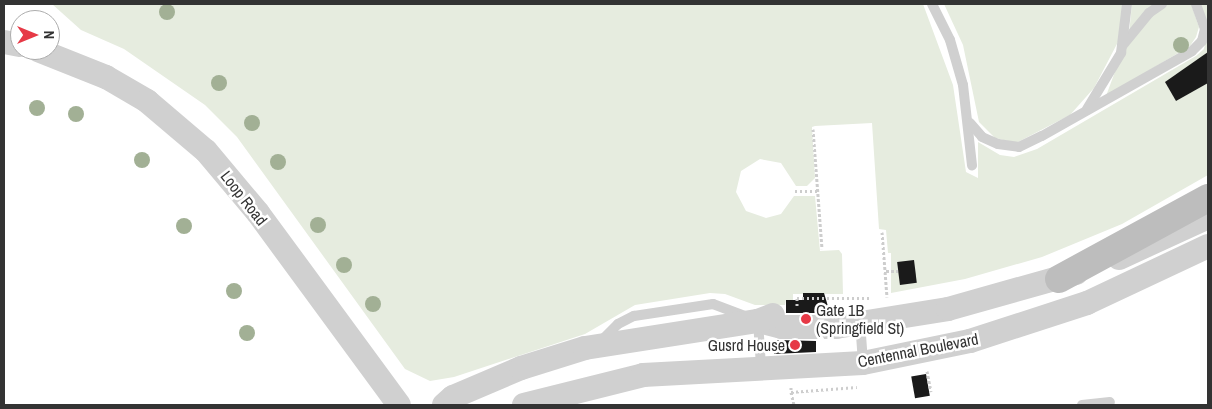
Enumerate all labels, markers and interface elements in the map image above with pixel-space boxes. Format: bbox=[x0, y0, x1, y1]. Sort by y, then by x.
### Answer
north arrow bbox=[10, 10, 60, 60]
text: N bbox=[40, 31, 58, 39]
street label: Loop Road bbox=[217, 167, 271, 229]
place label: Gate 1B (Springfield St) bbox=[816, 300, 904, 338]
marker: Gate 1B (Springfield St) bbox=[800, 313, 812, 325]
street label: Centennal Boulevard bbox=[856, 329, 980, 371]
place label: Gusrd House bbox=[708, 335, 785, 355]
marker: Gusrd House bbox=[789, 339, 801, 351]

